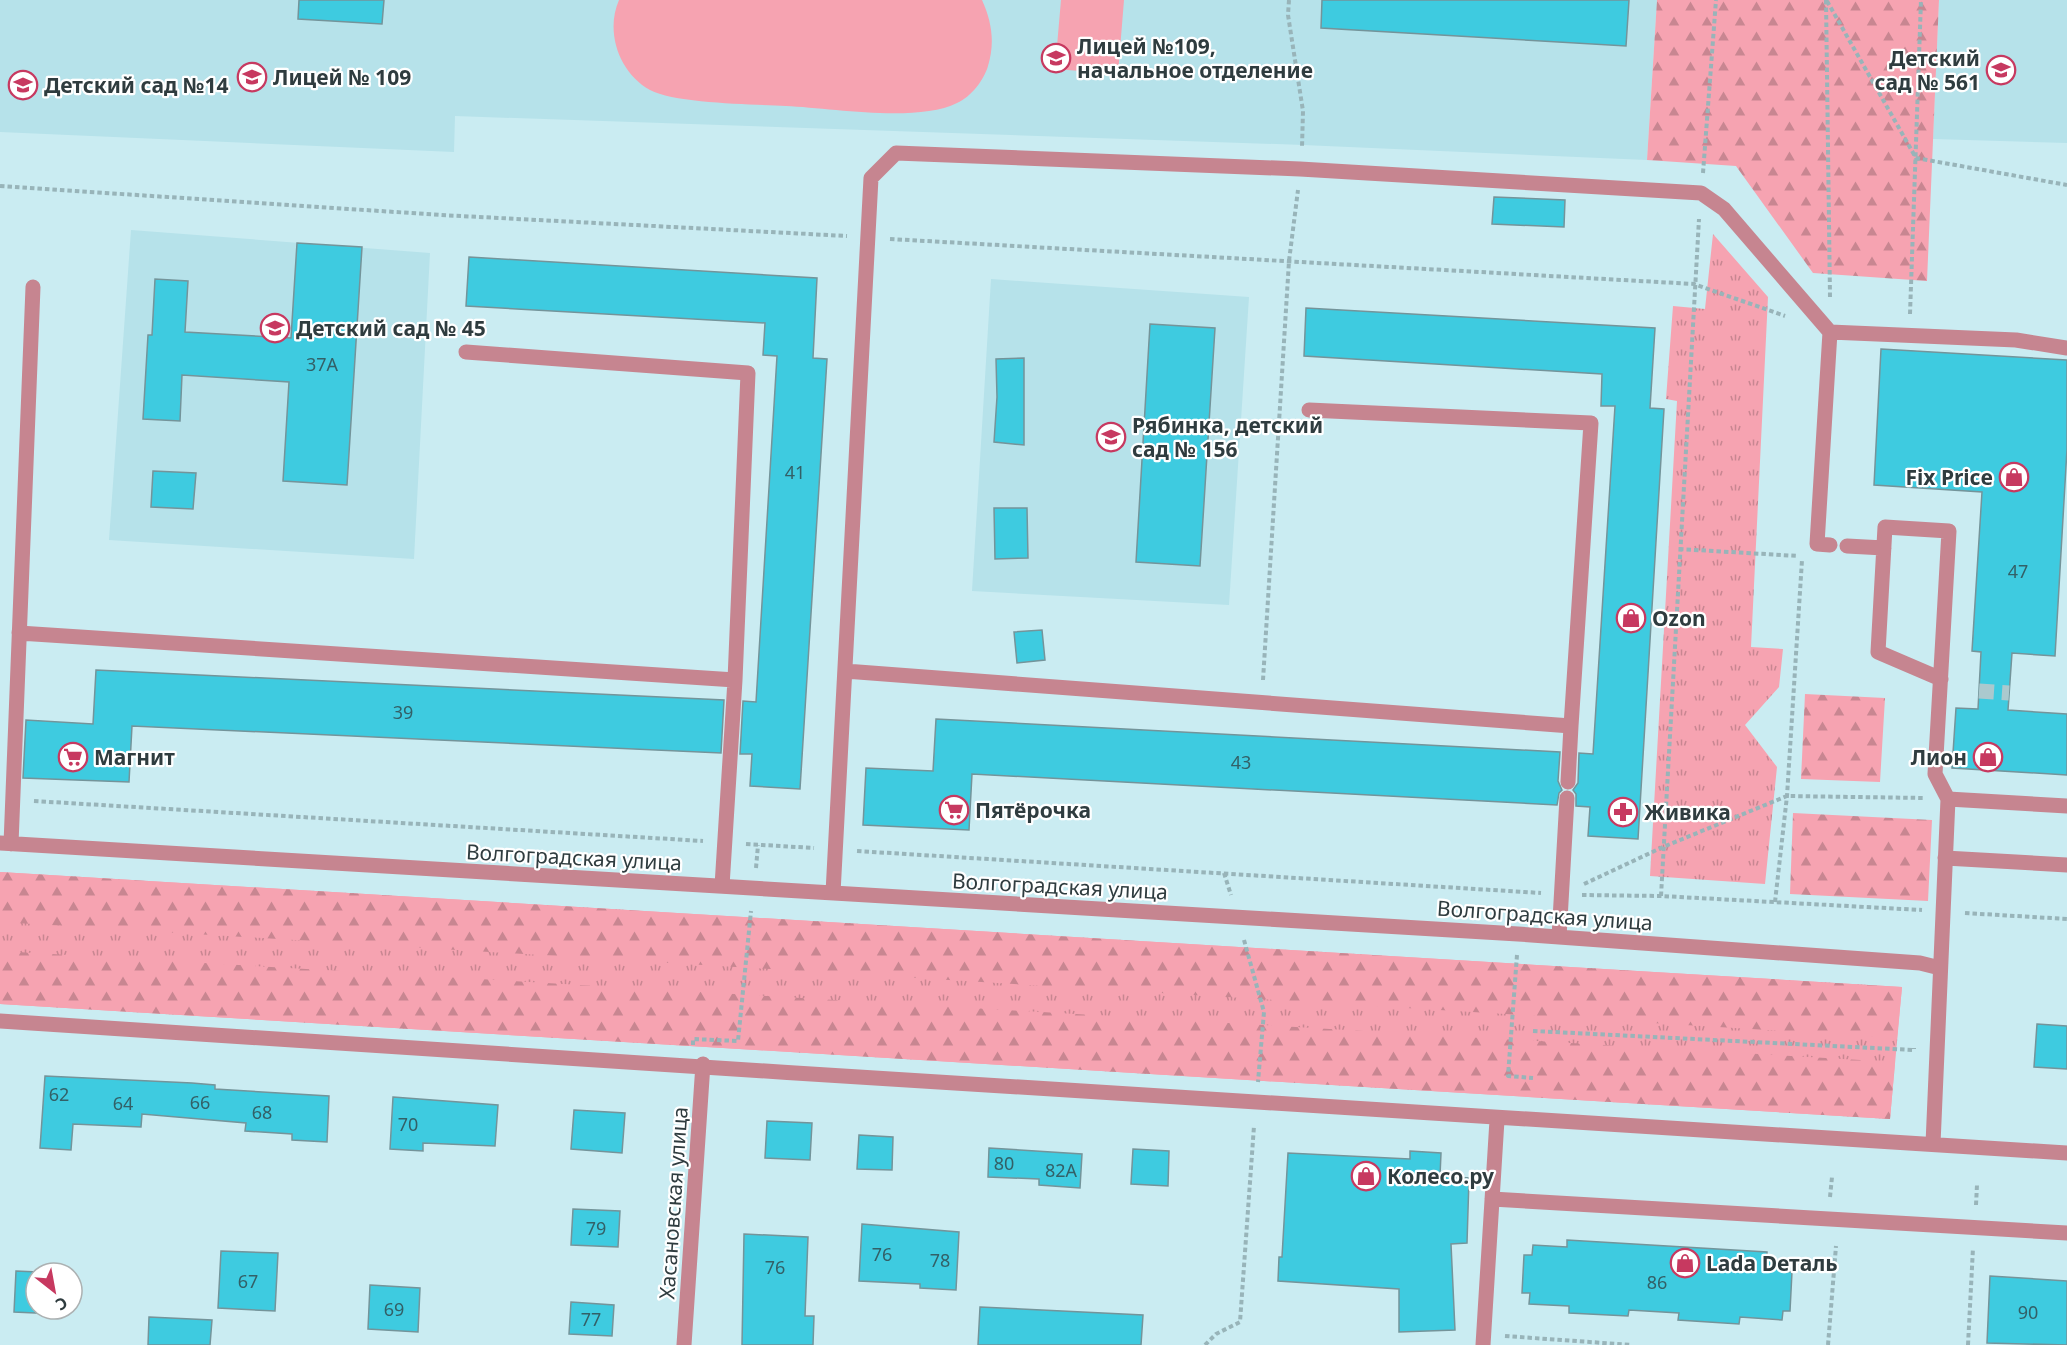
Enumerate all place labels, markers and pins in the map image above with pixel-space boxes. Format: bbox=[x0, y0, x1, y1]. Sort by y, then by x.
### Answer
place label: Лицей №109, начальное отделение bbox=[1077, 32, 1313, 84]
school or university icon: Лицей №109, начальное отделение bbox=[1040, 42, 1072, 74]
place label: Детский сад № 561 bbox=[1875, 44, 1980, 96]
school or university icon: Детский сад № 561 bbox=[1985, 54, 2017, 86]
school or university icon: Лицей № 109 bbox=[236, 61, 268, 93]
place label: Лицей № 109 bbox=[273, 63, 411, 91]
school or university icon: Детский сад №14 bbox=[7, 69, 39, 101]
place label: Детский сад №14 bbox=[44, 71, 228, 99]
school or university icon: Детский сад № 45 bbox=[259, 312, 291, 344]
place label: Детский сад № 45 bbox=[296, 314, 486, 342]
place label: Рябинка, детский сад № 156 bbox=[1132, 411, 1323, 463]
school or university icon: Рябинка, детский сад № 156 bbox=[1095, 421, 1127, 453]
shop icon: Fix Price bbox=[1998, 461, 2030, 493]
place label: Fix Price bbox=[1906, 463, 1993, 491]
shop icon: Ozon bbox=[1615, 602, 1647, 634]
place label: Ozon bbox=[1652, 604, 1706, 632]
supermarket icon: Магнит bbox=[57, 741, 89, 773]
shop icon: Лион bbox=[1972, 741, 2004, 773]
place label: Магнит bbox=[94, 743, 175, 771]
place label: Лион bbox=[1911, 743, 1967, 771]
supermarket icon: Пятёрочка bbox=[938, 794, 970, 826]
place label: Пятёрочка bbox=[975, 796, 1091, 824]
pharmacy icon: Живика bbox=[1607, 796, 1639, 828]
place label: Живика bbox=[1644, 798, 1731, 826]
shop icon: Колесо.ру bbox=[1350, 1160, 1382, 1192]
place label: Колесо.ру bbox=[1387, 1162, 1494, 1190]
shop icon: Lada Dеталь bbox=[1669, 1247, 1701, 1279]
place label: Lada Dеталь bbox=[1706, 1249, 1838, 1277]

